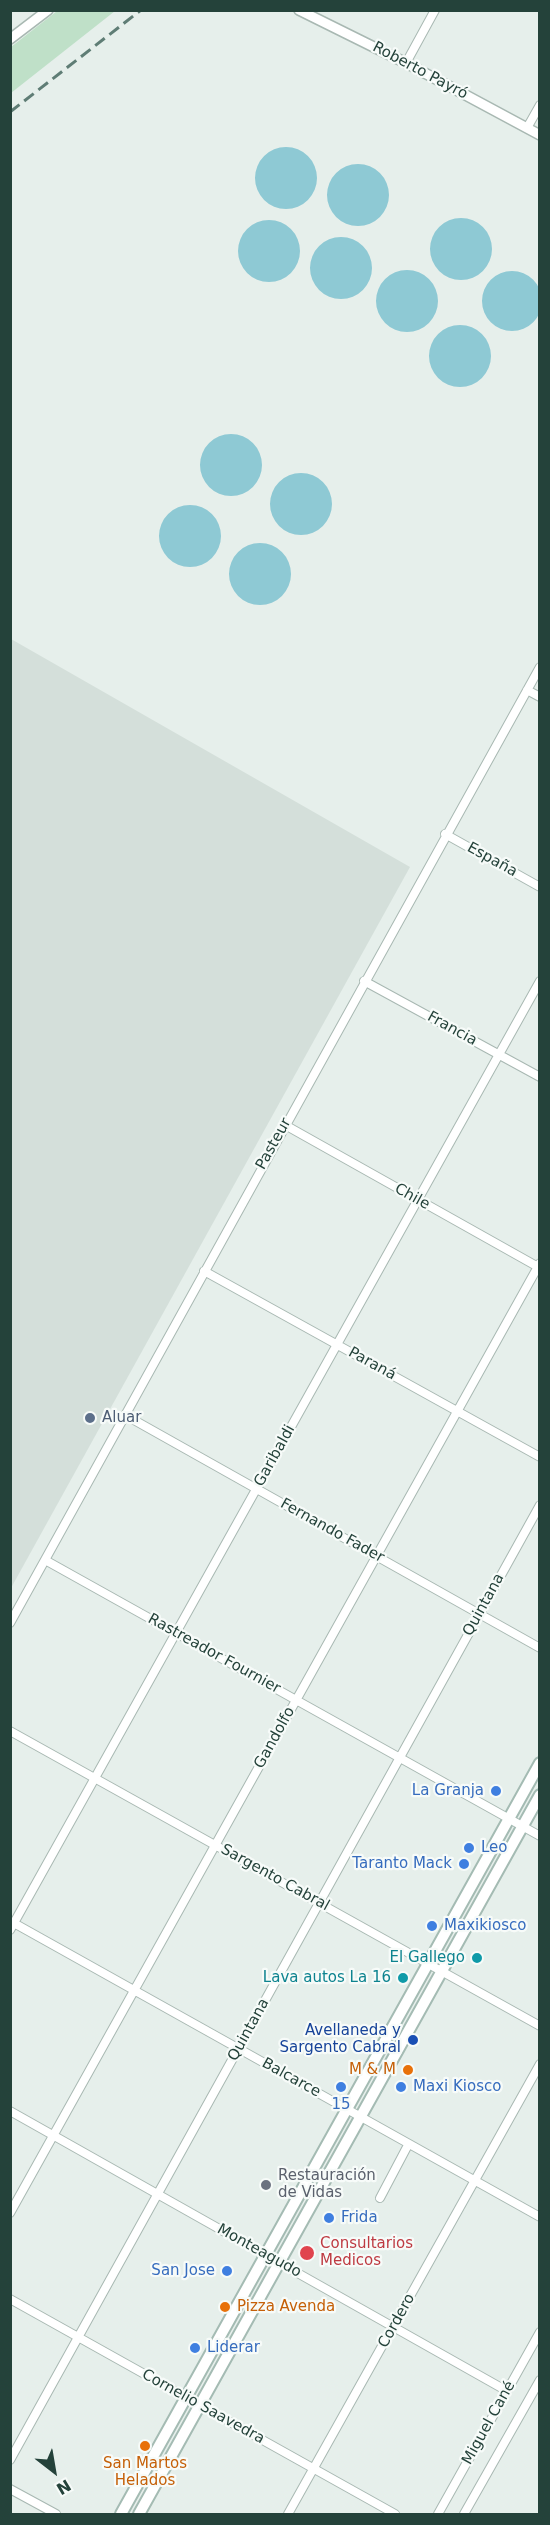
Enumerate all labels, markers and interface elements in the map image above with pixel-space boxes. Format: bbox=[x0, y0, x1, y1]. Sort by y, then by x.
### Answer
street label: Roberto Payró bbox=[369, 38, 471, 104]
street label: España bbox=[464, 839, 520, 881]
street label: Francia bbox=[424, 1008, 480, 1050]
street label: Pasteur bbox=[253, 1115, 295, 1173]
street label: Chile bbox=[391, 1180, 433, 1214]
street label: Paraná bbox=[345, 1344, 399, 1384]
place label: Aluar bbox=[102, 1409, 141, 1427]
marker: Aluar bbox=[83, 1411, 97, 1425]
street label: Garibaldi bbox=[251, 1422, 299, 1490]
street label: Fernando Fader bbox=[277, 1495, 387, 1567]
street label: Quintana bbox=[459, 1571, 509, 1639]
street label: Rastreador Fournier bbox=[145, 1610, 283, 1698]
street label: Gandolfo bbox=[251, 1704, 299, 1772]
place label: La Granja bbox=[412, 1782, 484, 1800]
marker: La Granja bbox=[489, 1784, 503, 1798]
place label: Leo bbox=[481, 1839, 507, 1857]
street label: Sargento Cabral bbox=[218, 1841, 332, 1915]
marker: Leo bbox=[462, 1841, 476, 1855]
place label: Taranto Mack bbox=[352, 1855, 452, 1873]
marker: Taranto Mack bbox=[457, 1857, 471, 1871]
place label: Maxikiosco bbox=[444, 1917, 526, 1935]
marker: Maxikiosco bbox=[425, 1919, 439, 1933]
place label: El Gallego bbox=[390, 1949, 465, 1967]
marker: El Gallego bbox=[470, 1951, 484, 1965]
place label: Lava autos La 16 bbox=[263, 1969, 391, 1987]
marker: Lava autos La 16 bbox=[396, 1971, 410, 1985]
street label: Quintana bbox=[224, 1996, 274, 2064]
place label: Avellaneda y Sargento Cabral bbox=[280, 2022, 401, 2057]
marker: Avellaneda y Sargento Cabral bbox=[406, 2033, 420, 2047]
street label: Balcarce bbox=[258, 2055, 324, 2101]
place label: M & M bbox=[349, 2061, 396, 2079]
marker: M & M bbox=[401, 2063, 415, 2077]
place label: Maxi Kiosco bbox=[413, 2078, 501, 2096]
marker: 15 bbox=[334, 2080, 348, 2094]
marker: Maxi Kiosco bbox=[394, 2080, 408, 2094]
place label: 15 bbox=[331, 2096, 351, 2114]
place label: Restauración de Vidas bbox=[278, 2167, 376, 2202]
marker: Restauración de Vidas bbox=[259, 2178, 273, 2192]
place label: Frida bbox=[341, 2209, 378, 2227]
marker: Frida bbox=[322, 2211, 336, 2225]
street label: Monteagudo bbox=[214, 2220, 304, 2282]
place label: Consultarios Medicos bbox=[320, 2235, 413, 2270]
marker: Consultarios Medicos bbox=[298, 2244, 316, 2262]
place label: San Jose bbox=[151, 2262, 215, 2280]
marker: San Jose bbox=[220, 2264, 234, 2278]
street label: Cordero bbox=[375, 2291, 419, 2351]
place label: Pizza Avenda bbox=[237, 2298, 335, 2316]
marker: Pizza Avenda bbox=[218, 2300, 232, 2314]
place label: Liderar bbox=[207, 2339, 260, 2357]
marker: Liderar bbox=[188, 2341, 202, 2355]
street label: Cornelio Saavedra bbox=[139, 2366, 267, 2448]
street label: Miguel Cané bbox=[459, 2378, 519, 2468]
marker: San Martos Helados bbox=[138, 2439, 152, 2453]
north arrow bbox=[24, 2441, 84, 2501]
place label: San Martos Helados bbox=[103, 2455, 187, 2490]
text: N bbox=[53, 2475, 74, 2498]

